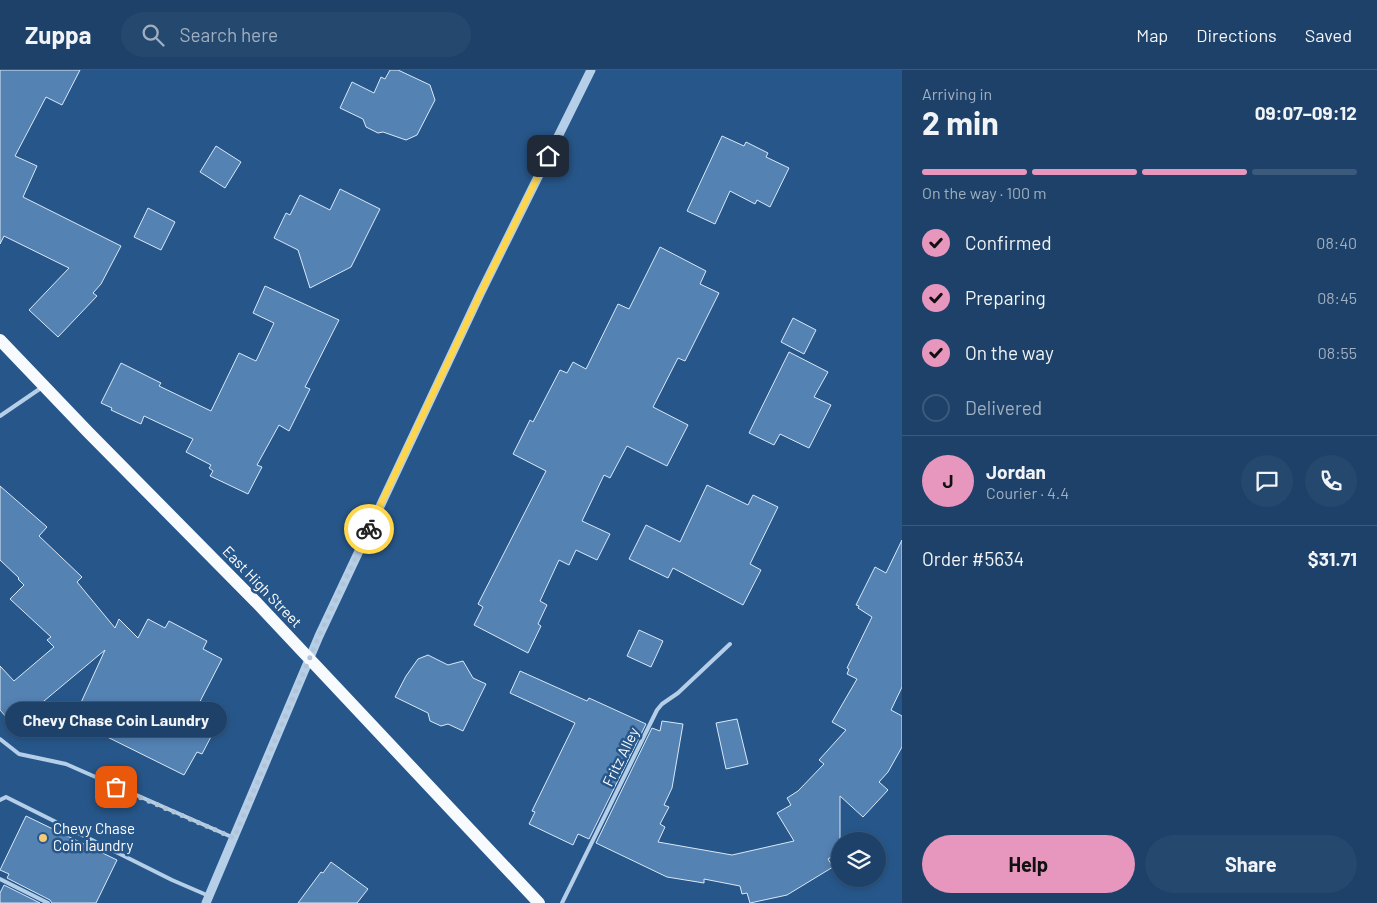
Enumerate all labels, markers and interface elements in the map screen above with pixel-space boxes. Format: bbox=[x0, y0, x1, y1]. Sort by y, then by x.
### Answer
search box bbox=[121, 12, 471, 57]
text: Zuppa bbox=[25, 20, 91, 49]
icon: search bbox=[139, 21, 167, 49]
text: Search here bbox=[179, 23, 278, 46]
text: Map bbox=[1136, 24, 1168, 46]
text: Directions bbox=[1196, 24, 1277, 46]
text: Saved bbox=[1305, 24, 1352, 46]
text: Arriving in bbox=[922, 84, 992, 103]
text: 09:07–09:12 bbox=[1255, 101, 1357, 124]
text: 2 min bbox=[922, 103, 999, 141]
pin bbox=[527, 135, 569, 177]
icon: home bbox=[534, 142, 562, 170]
text: On the way · 100 m bbox=[922, 183, 1047, 202]
icon: check bbox=[922, 229, 950, 257]
text: Confirmed bbox=[965, 231, 1052, 254]
text: 08:40 bbox=[1316, 233, 1357, 252]
icon: check bbox=[922, 284, 950, 312]
text: Preparing bbox=[965, 286, 1046, 309]
text: 08:45 bbox=[1317, 288, 1357, 307]
icon: check bbox=[922, 339, 950, 367]
text: On the way bbox=[965, 341, 1054, 364]
text: 08:55 bbox=[1318, 343, 1357, 362]
text: Delivered bbox=[965, 396, 1042, 419]
button: chat bbox=[1241, 455, 1293, 507]
button: phone bbox=[1305, 455, 1357, 507]
text: Jordan bbox=[986, 460, 1046, 483]
text: J bbox=[942, 469, 954, 492]
text: Courier · 4.4 bbox=[986, 483, 1069, 502]
courier bbox=[344, 504, 394, 554]
icon: bike bbox=[355, 515, 383, 543]
street label: East High Street bbox=[219, 542, 306, 631]
text: Order #5634 bbox=[922, 547, 1024, 570]
text: $31.71 bbox=[1308, 547, 1357, 570]
callout: Chevy Chase Coin Laundry bbox=[5, 702, 227, 737]
text: Chevy Chase Coin Laundry bbox=[23, 710, 209, 729]
street label: Fritz Alley bbox=[598, 724, 642, 789]
pin bbox=[95, 766, 137, 808]
icon: bag bbox=[102, 773, 130, 801]
place label: Chevy Chase Coin laundry bbox=[53, 819, 135, 854]
marker: Chevy Chase Coin laundry bbox=[37, 832, 49, 844]
map controls bbox=[831, 832, 886, 887]
button: layers bbox=[831, 832, 886, 887]
button: Help bbox=[922, 835, 1135, 893]
button: Share bbox=[1145, 835, 1357, 893]

